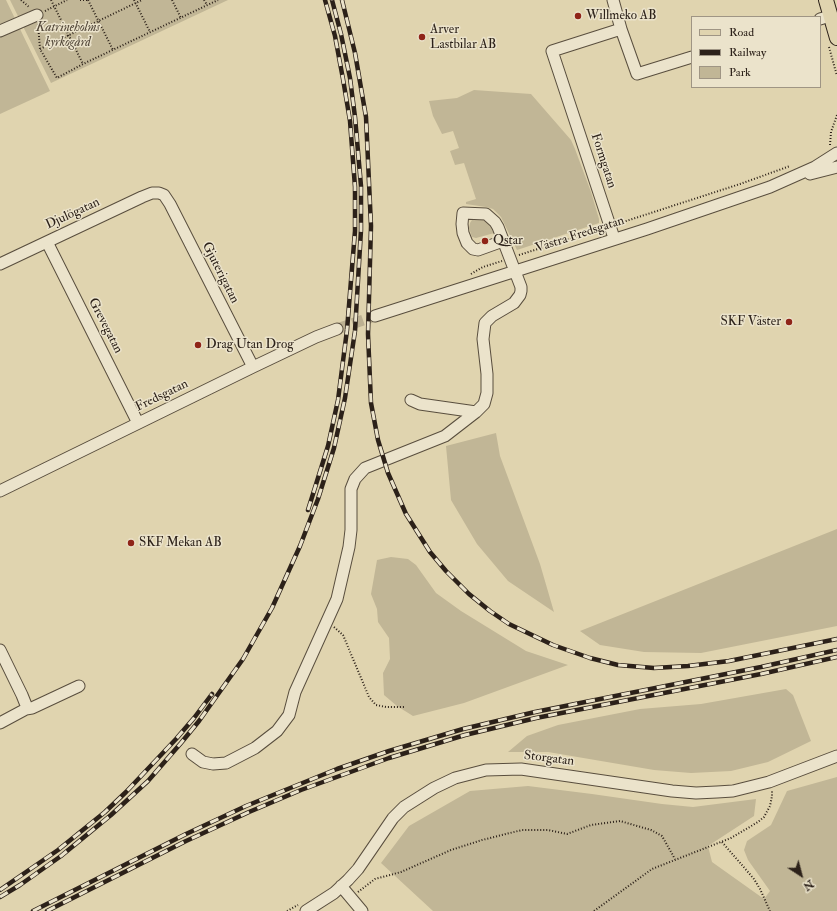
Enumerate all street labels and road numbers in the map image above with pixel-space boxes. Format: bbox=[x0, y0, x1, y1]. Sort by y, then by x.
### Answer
street label: Formgatan bbox=[587, 131, 619, 191]
street label: Djulögatan bbox=[43, 195, 103, 233]
street label: Västra Fredsgatan bbox=[533, 213, 627, 257]
street label: Gjuterigatan bbox=[198, 240, 242, 306]
street label: Grevegatan bbox=[84, 296, 126, 356]
street label: Fredsgatan bbox=[133, 377, 191, 415]
street label: Storgatan bbox=[523, 748, 575, 770]

